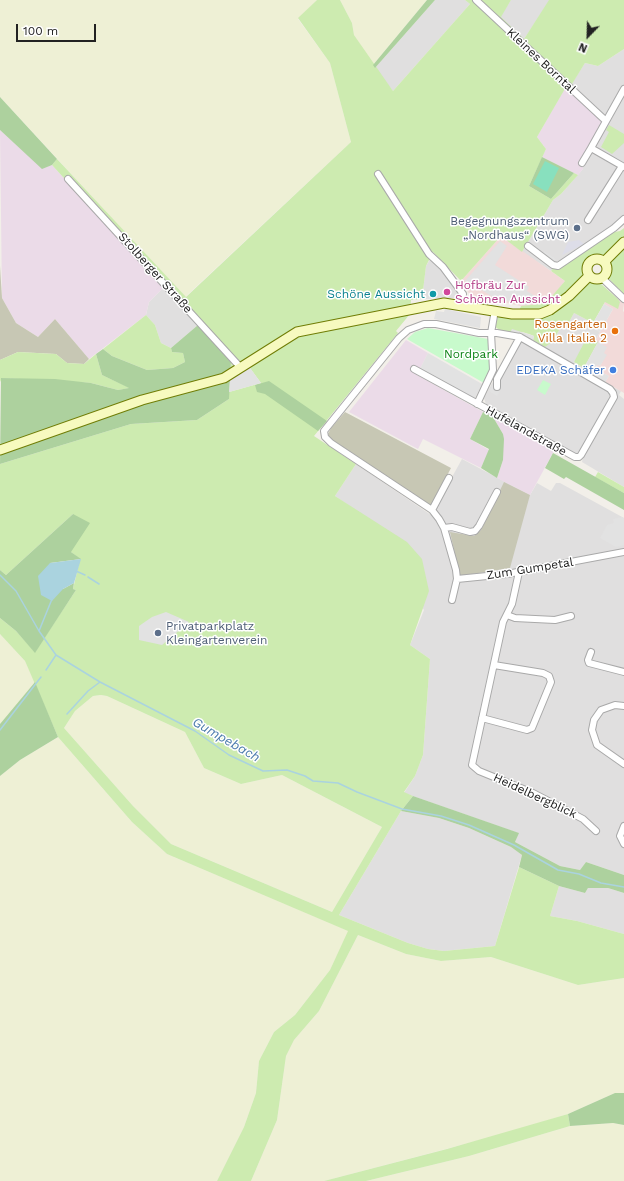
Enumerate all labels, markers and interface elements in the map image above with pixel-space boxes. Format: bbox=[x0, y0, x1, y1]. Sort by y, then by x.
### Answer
scale bar bbox=[18, 16, 98, 42]
north arrow bbox=[568, 16, 608, 56]
text: 100 m bbox=[23, 24, 58, 38]
street label: Kleines Borntal bbox=[503, 25, 579, 97]
text: N bbox=[577, 40, 589, 55]
place label: Begegnungszentrum „Nordhaus“ (SWG) bbox=[450, 214, 569, 242]
marker: Begegnungszentrum „Nordhaus“ (SWG) bbox=[572, 223, 582, 233]
street label: Stolberger Straße bbox=[115, 230, 195, 316]
place label: Hofbräu Zur Schönen Aussicht bbox=[455, 278, 560, 306]
place label: Schöne Aussicht bbox=[327, 287, 425, 301]
marker: Hofbräu Zur Schönen Aussicht bbox=[442, 287, 452, 297]
marker: Schöne Aussicht bbox=[428, 289, 438, 299]
place label: Rosengarten Villa Italia 2 bbox=[534, 317, 607, 345]
marker: Rosengarten Villa Italia 2 bbox=[610, 326, 620, 336]
park label: Nordpark bbox=[444, 347, 498, 361]
place label: EDEKA Schäfer bbox=[516, 363, 605, 377]
marker: EDEKA Schäfer bbox=[608, 365, 618, 375]
street label: Hufelandstraße bbox=[483, 403, 569, 459]
street label: Zum Gumpetal bbox=[486, 555, 574, 583]
place label: Privatparkplatz Kleingartenverein bbox=[166, 619, 267, 647]
marker: Privatparkplatz Kleingartenverein bbox=[153, 628, 163, 638]
water label: Gumpebach bbox=[189, 714, 263, 766]
street label: Heidelbergblick bbox=[491, 770, 579, 822]

